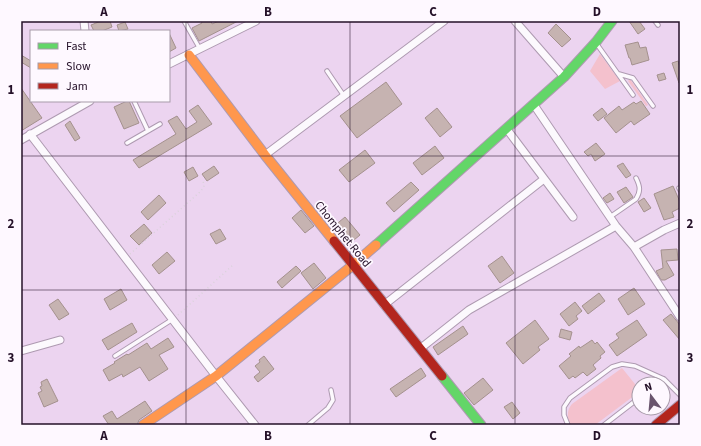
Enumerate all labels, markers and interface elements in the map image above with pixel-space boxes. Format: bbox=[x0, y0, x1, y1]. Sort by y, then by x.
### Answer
text: A bbox=[99, 3, 108, 21]
text: B bbox=[264, 3, 272, 21]
text: C bbox=[429, 3, 437, 21]
text: D bbox=[593, 3, 601, 21]
legend bbox=[30, 30, 170, 102]
text: Fast bbox=[66, 38, 86, 55]
text: Slow bbox=[66, 58, 91, 75]
text: Jam bbox=[66, 78, 88, 95]
text: 1 bbox=[8, 81, 15, 99]
text: 1 bbox=[687, 81, 694, 99]
street label: Chomphet Road bbox=[310, 197, 375, 271]
text: 2 bbox=[8, 215, 15, 233]
text: 2 bbox=[687, 215, 694, 233]
text: 3 bbox=[8, 349, 15, 367]
text: 3 bbox=[687, 349, 694, 367]
north arrow bbox=[631, 376, 671, 416]
text: N bbox=[643, 379, 654, 395]
text: A bbox=[99, 427, 108, 445]
text: B bbox=[264, 427, 272, 445]
text: C bbox=[429, 427, 437, 445]
text: D bbox=[593, 427, 601, 445]

